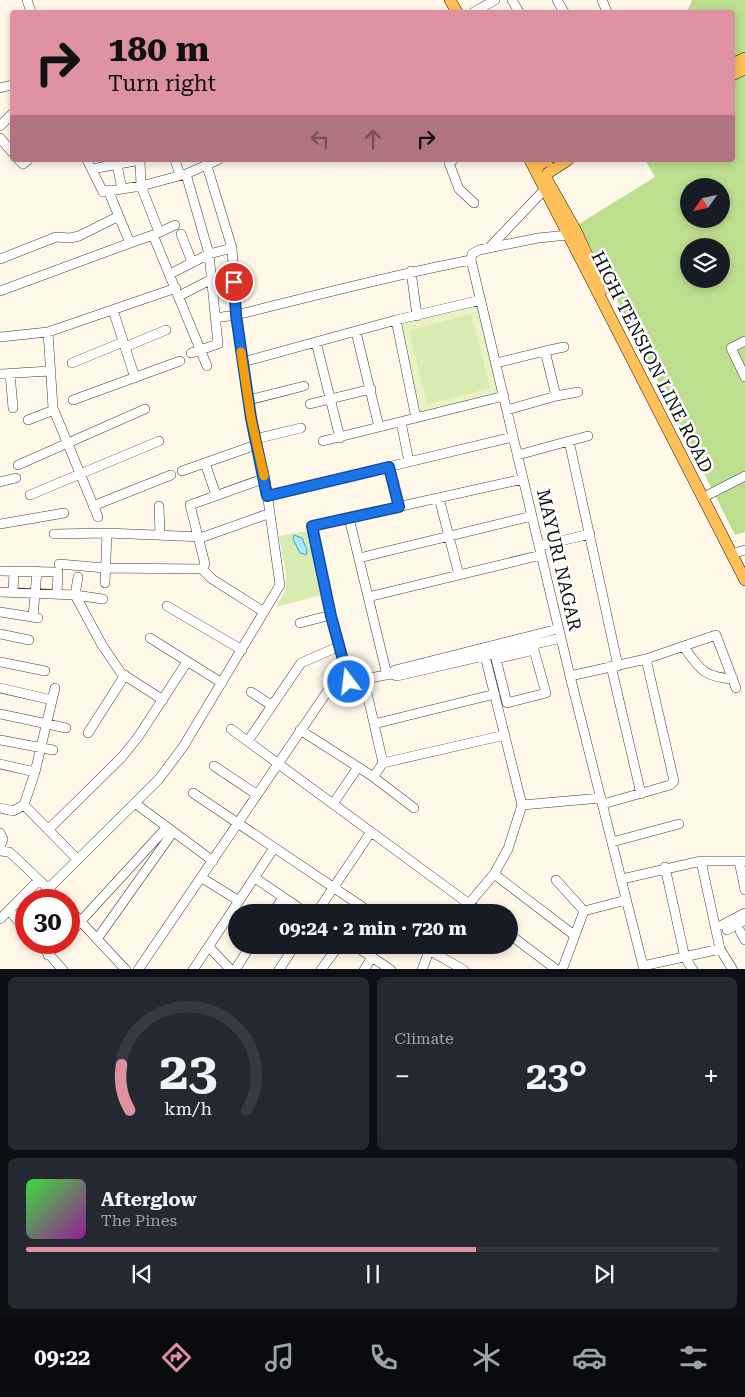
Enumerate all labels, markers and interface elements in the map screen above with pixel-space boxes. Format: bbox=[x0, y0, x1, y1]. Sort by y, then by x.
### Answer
text: 180 m bbox=[108, 29, 209, 70]
icon: right bbox=[25, 30, 90, 95]
text: Turn right bbox=[108, 71, 216, 96]
icon: left bbox=[306, 125, 334, 153]
icon: ahead bbox=[359, 125, 387, 153]
icon: right bbox=[412, 125, 440, 153]
north arrow bbox=[680, 178, 730, 228]
map controls bbox=[680, 178, 730, 288]
button: layers bbox=[680, 238, 730, 288]
street label: HIGH TENSION LINE ROAD bbox=[587, 248, 718, 476]
pin bbox=[213, 261, 255, 303]
icon: arrive bbox=[220, 268, 248, 296]
street label: MAYURI NAGAR bbox=[533, 487, 586, 633]
position arrow bbox=[322, 655, 374, 707]
speed limit sign: 30 bbox=[15, 889, 80, 954]
text: 09:24 · 2 min · 720 m bbox=[279, 917, 467, 940]
text: Climate bbox=[395, 1029, 454, 1048]
text: 23 bbox=[159, 1041, 217, 1102]
text: 23° bbox=[526, 1054, 587, 1098]
text: − bbox=[395, 1060, 410, 1093]
text: + bbox=[703, 1060, 719, 1093]
text: km/h bbox=[164, 1098, 213, 1119]
text: Afterglow bbox=[101, 1188, 197, 1211]
text: The Pines bbox=[101, 1211, 177, 1230]
icon: previous bbox=[128, 1260, 156, 1288]
icon: pause bbox=[359, 1260, 387, 1288]
icon: next bbox=[590, 1260, 618, 1288]
icon: directions bbox=[159, 1340, 194, 1375]
icon: music bbox=[262, 1340, 297, 1375]
icon: phone bbox=[366, 1340, 401, 1375]
icon: climate bbox=[469, 1340, 504, 1375]
icon: car bbox=[572, 1340, 607, 1375]
icon: filters bbox=[676, 1340, 711, 1375]
text: 09:22 bbox=[34, 1345, 90, 1370]

